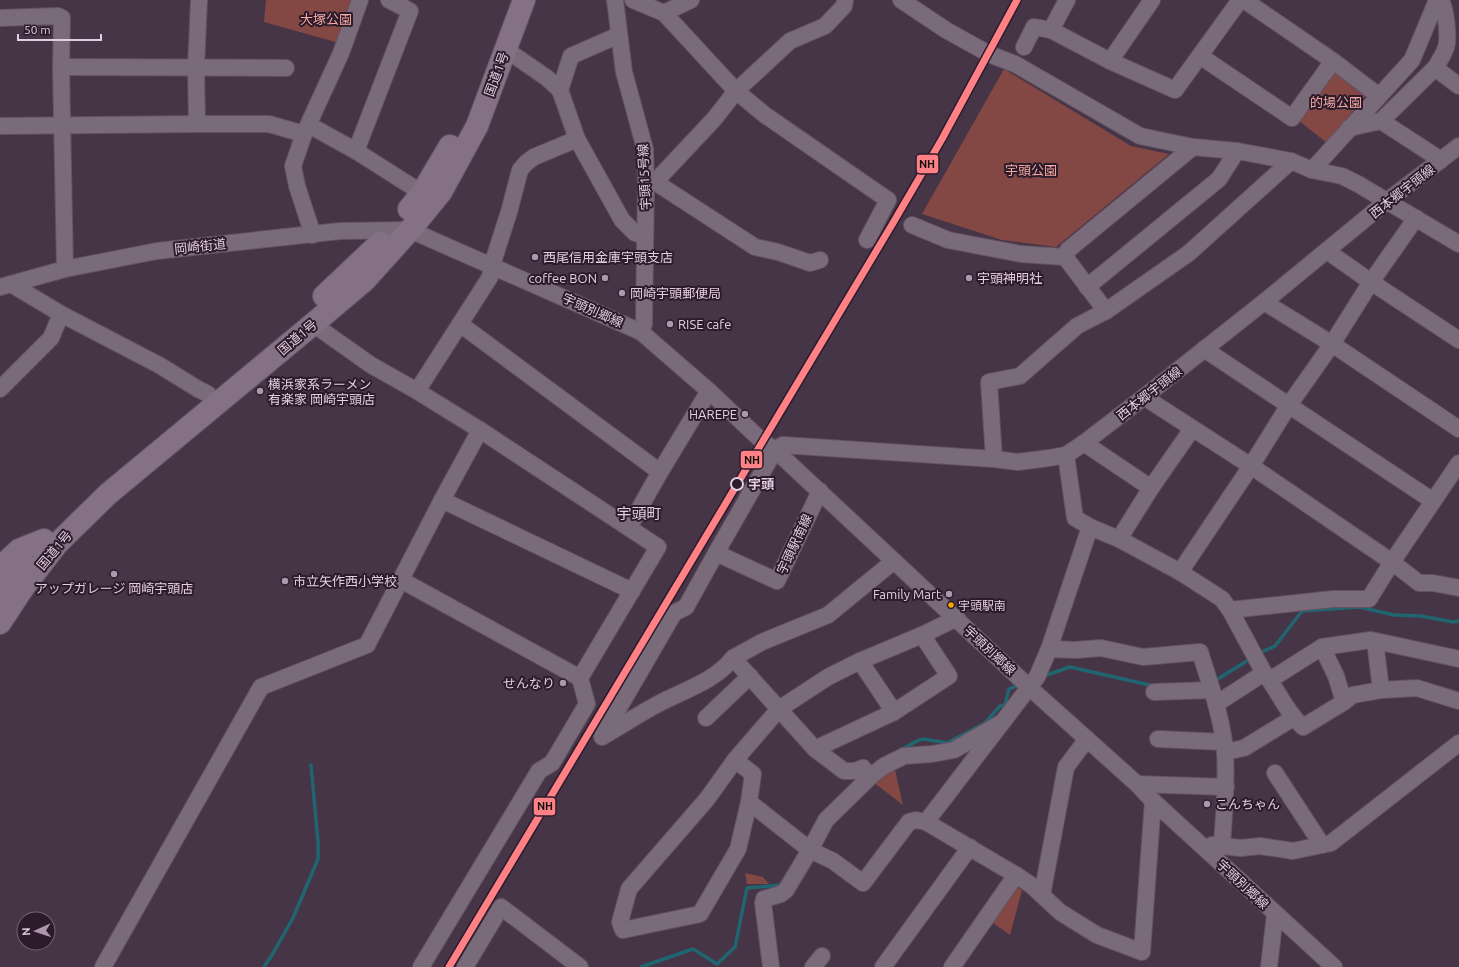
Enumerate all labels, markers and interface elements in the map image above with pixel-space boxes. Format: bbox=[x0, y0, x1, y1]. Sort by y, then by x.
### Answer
park label: 大塚公園 bbox=[300, 12, 352, 26]
scale bar bbox=[18, 16, 101, 42]
text: 50 m bbox=[24, 23, 51, 36]
street label: 国道1号 bbox=[481, 50, 511, 98]
park label: 的場公園 bbox=[1310, 95, 1362, 109]
street label: 宇頭15号線 bbox=[635, 143, 653, 211]
line badge: NH bbox=[916, 154, 939, 174]
text: NH bbox=[919, 158, 935, 170]
street label: 西本郷宇頭線 bbox=[1367, 161, 1437, 221]
park label: 宇頭公園 bbox=[1005, 163, 1057, 177]
street label: 岡崎街道 bbox=[173, 236, 227, 256]
place label: 西尾信用金庫宇頭支店 bbox=[543, 250, 673, 264]
marker: 西尾信用金庫宇頭支店 bbox=[530, 252, 540, 262]
place label: coffee BON bbox=[529, 271, 597, 285]
place label: 宇頭神明社 bbox=[977, 271, 1042, 285]
marker: coffee BON bbox=[600, 273, 610, 283]
marker: 宇頭神明社 bbox=[964, 273, 974, 283]
place label: 岡崎宇頭郵便局 bbox=[630, 286, 721, 300]
marker: 岡崎宇頭郵便局 bbox=[617, 288, 627, 298]
street label: 宇頭別郷線 bbox=[560, 290, 626, 330]
street label: 国道1号 bbox=[275, 317, 319, 357]
place label: RISE cafe bbox=[678, 317, 731, 331]
marker: RISE cafe bbox=[665, 319, 675, 329]
street label: 西本郷宇頭線 bbox=[1114, 363, 1184, 423]
place label: 横浜家系ラーメン 有楽家 岡崎宇頭店 bbox=[268, 377, 375, 406]
marker: 横浜家系ラーメン 有楽家 岡崎宇頭店 bbox=[255, 386, 265, 396]
place label: HAREPE bbox=[689, 407, 737, 421]
marker: HAREPE bbox=[740, 409, 750, 419]
line badge: NH bbox=[740, 450, 763, 469]
text: NH bbox=[744, 454, 760, 466]
marker: 宇頭 bbox=[730, 477, 744, 491]
place label: 宇頭 bbox=[748, 477, 775, 491]
district label: 宇頭町 bbox=[616, 505, 662, 522]
street label: 宇頭駅南線 bbox=[774, 512, 814, 576]
street label: 国道1号 bbox=[34, 528, 74, 572]
marker: アップガレージ 岡崎宇頭店 bbox=[109, 569, 119, 579]
place label: 市立矢作西小学校 bbox=[293, 574, 397, 588]
marker: 市立矢作西小学校 bbox=[280, 576, 290, 586]
place label: アップガレージ 岡崎宇頭店 bbox=[35, 581, 193, 595]
place label: Family Mart bbox=[873, 587, 941, 601]
marker: Family Mart bbox=[944, 589, 954, 599]
place label: 宇頭駅南 bbox=[958, 599, 1006, 612]
marker: 宇頭駅南 bbox=[946, 600, 956, 610]
street label: 宇頭別郷線 bbox=[961, 623, 1019, 677]
place label: せんなり bbox=[503, 676, 555, 690]
marker: せんなり bbox=[558, 678, 568, 688]
line badge: NH bbox=[533, 797, 556, 816]
place label: こんちゃん bbox=[1215, 797, 1280, 811]
marker: こんちゃん bbox=[1202, 799, 1212, 809]
text: NH bbox=[537, 800, 553, 812]
street label: 宇頭別郷線 bbox=[1214, 857, 1272, 911]
north arrow bbox=[16, 911, 56, 951]
text: N bbox=[20, 927, 32, 936]

